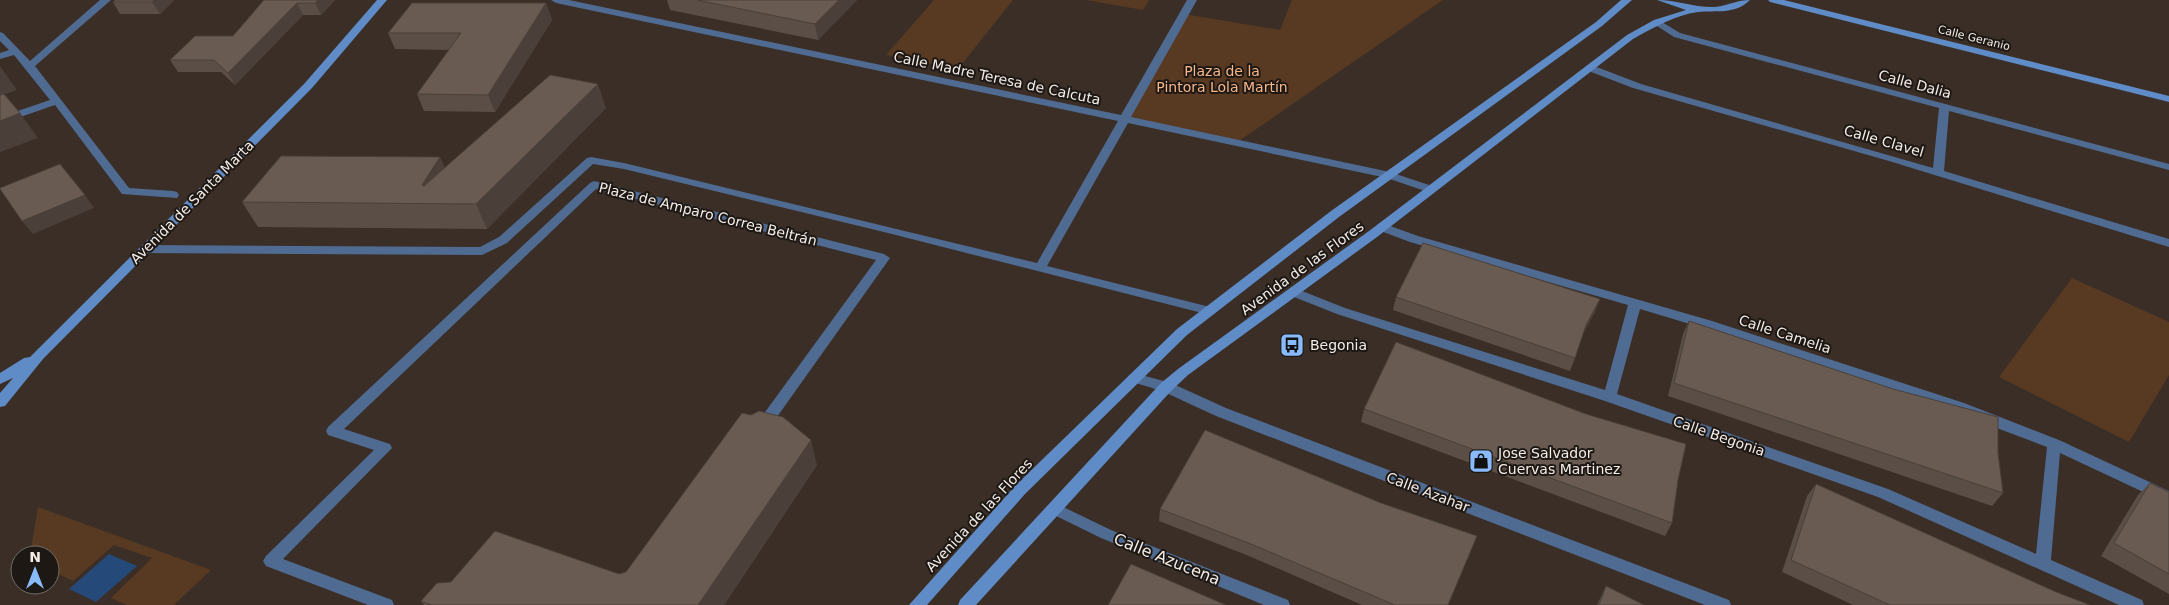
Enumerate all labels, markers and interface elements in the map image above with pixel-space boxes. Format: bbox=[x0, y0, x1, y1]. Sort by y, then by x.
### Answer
street label: Calle Geranio bbox=[1936, 23, 2012, 53]
street label: Calle Madre Teresa de Calcuta bbox=[892, 48, 1102, 108]
park label: Plaza de la Pintora Lola Martín bbox=[1156, 63, 1288, 95]
street label: Calle Dalia bbox=[1877, 67, 1953, 101]
street label: Calle Clavel bbox=[1842, 122, 1926, 160]
street label: Avenida de Santa Marta bbox=[127, 137, 257, 267]
street label: Plaza de Amparo Correa Beltrán bbox=[597, 179, 819, 249]
street label: Avenida de las Flores bbox=[1237, 218, 1367, 318]
street label: Calle Camelia bbox=[1737, 312, 1833, 356]
bus stop icon: Begonia bbox=[1279, 332, 1305, 358]
place label: Begonia bbox=[1310, 337, 1367, 353]
street label: Calle Begonia bbox=[1671, 413, 1767, 459]
place label: Jose Salvador Cuervas Martinez bbox=[1497, 445, 1620, 477]
shop icon: Jose Salvador Cuervas Martinez bbox=[1468, 448, 1494, 474]
street label: Avenida de las Flores bbox=[923, 455, 1035, 575]
street label: Calle Azahar bbox=[1384, 469, 1472, 515]
street label: Calle Azucena bbox=[1111, 529, 1223, 589]
north arrow bbox=[10, 545, 60, 595]
text: N bbox=[29, 549, 41, 565]

